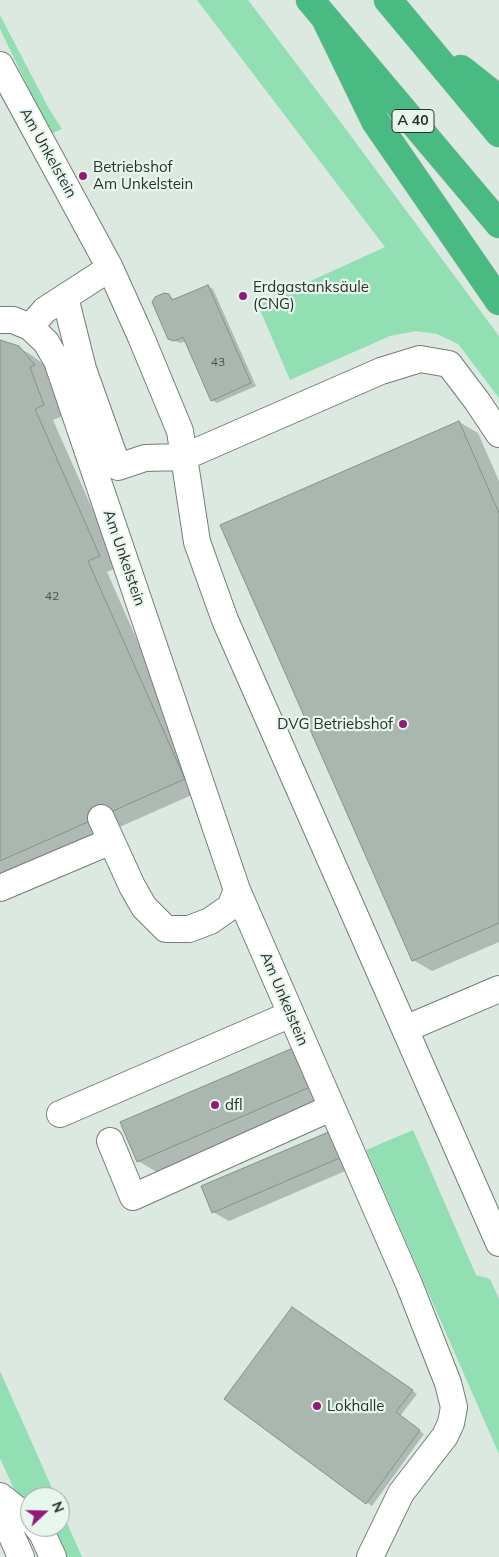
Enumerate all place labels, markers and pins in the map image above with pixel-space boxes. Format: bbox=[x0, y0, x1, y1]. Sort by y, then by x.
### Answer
place label: Betriebshof Am Unkelstein bbox=[93, 158, 193, 193]
marker: Betriebshof Am Unkelstein bbox=[77, 170, 89, 182]
place label: Erdgastanksäule (CNG) bbox=[253, 278, 369, 313]
marker: Erdgastanksäule (CNG) bbox=[237, 290, 249, 302]
place label: DVG Betriebshof bbox=[277, 715, 393, 733]
marker: DVG Betriebshof bbox=[397, 718, 409, 730]
place label: dfl bbox=[225, 1096, 243, 1114]
marker: dfl bbox=[209, 1099, 221, 1111]
place label: Lokhalle bbox=[327, 1397, 384, 1415]
marker: Lokhalle bbox=[311, 1400, 323, 1412]

